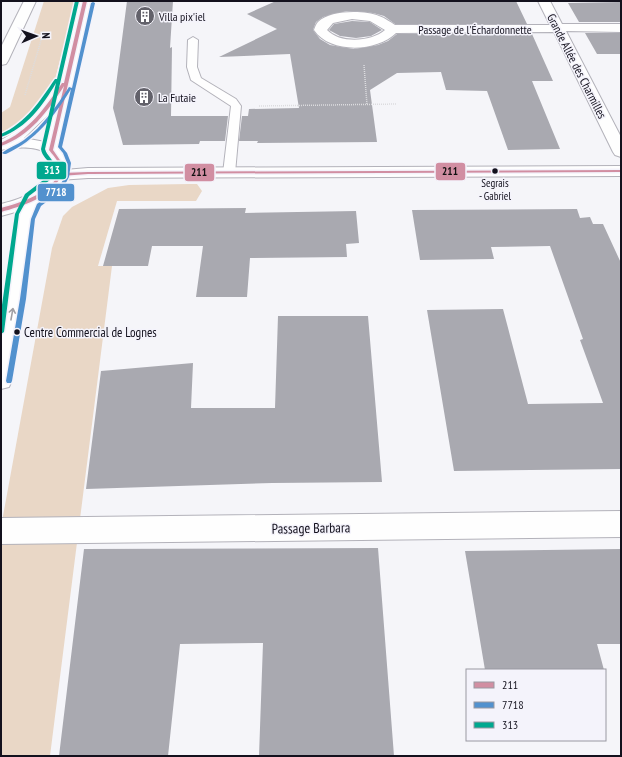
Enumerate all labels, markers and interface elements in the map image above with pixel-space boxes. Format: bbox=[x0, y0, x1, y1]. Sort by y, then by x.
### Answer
building icon: Villa pix'iel bbox=[134, 5, 156, 27]
place label: Villa pix'iel bbox=[158, 9, 206, 24]
street label: Grande Allée des Charmilles bbox=[544, 11, 610, 121]
north arrow bbox=[16, 16, 56, 56]
street label: Passage de l'Échardonnette bbox=[418, 22, 532, 37]
text: N bbox=[39, 32, 53, 39]
building icon: La Futaie bbox=[133, 86, 155, 108]
place label: La Futaie bbox=[158, 90, 196, 105]
line badge: 313 bbox=[36, 161, 67, 180]
line badge: 211 bbox=[435, 162, 466, 181]
text: 313 bbox=[44, 163, 60, 177]
line badge: 211 bbox=[184, 163, 215, 182]
text: 211 bbox=[442, 164, 458, 178]
text: 211 bbox=[191, 165, 207, 179]
marker: Segrais - Gabriel bbox=[490, 166, 500, 176]
place label: Segrais - Gabriel bbox=[479, 176, 511, 203]
line badge: 7718 bbox=[37, 183, 75, 202]
text: 7718 bbox=[45, 185, 67, 199]
one-way arrow bbox=[8, 308, 16, 321]
place label: Centre Commercial de Lognes bbox=[24, 324, 157, 341]
marker: Centre Commercial de Lognes bbox=[12, 327, 22, 337]
street label: Passage Barbara bbox=[272, 518, 350, 538]
legend bbox=[466, 669, 606, 741]
text: 211 bbox=[502, 677, 518, 692]
text: 7718 bbox=[502, 697, 524, 712]
text: 313 bbox=[502, 717, 518, 732]

